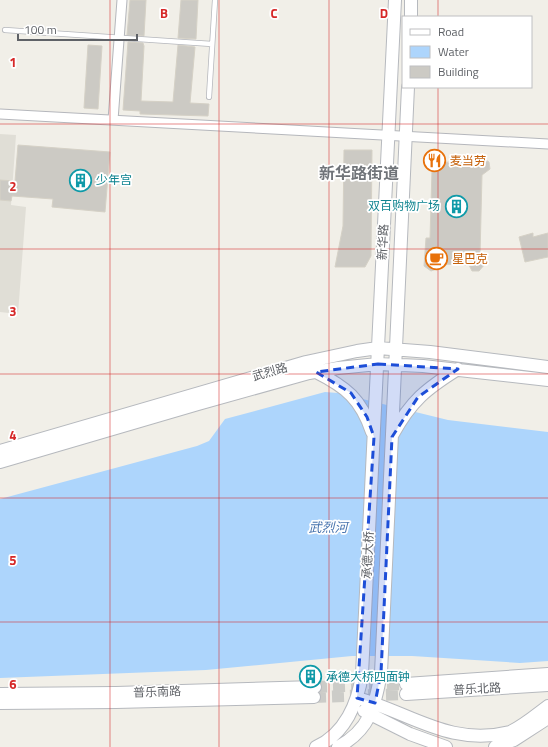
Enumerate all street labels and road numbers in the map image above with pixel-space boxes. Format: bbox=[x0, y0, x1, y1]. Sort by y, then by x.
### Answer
street label: 新华路 bbox=[372, 223, 393, 260]
street label: 武烈路 bbox=[250, 357, 290, 386]
street label: 承德大桥 bbox=[357, 531, 378, 579]
street label: 普乐北路 bbox=[453, 678, 501, 699]
street label: 普乐南路 bbox=[133, 681, 181, 702]

